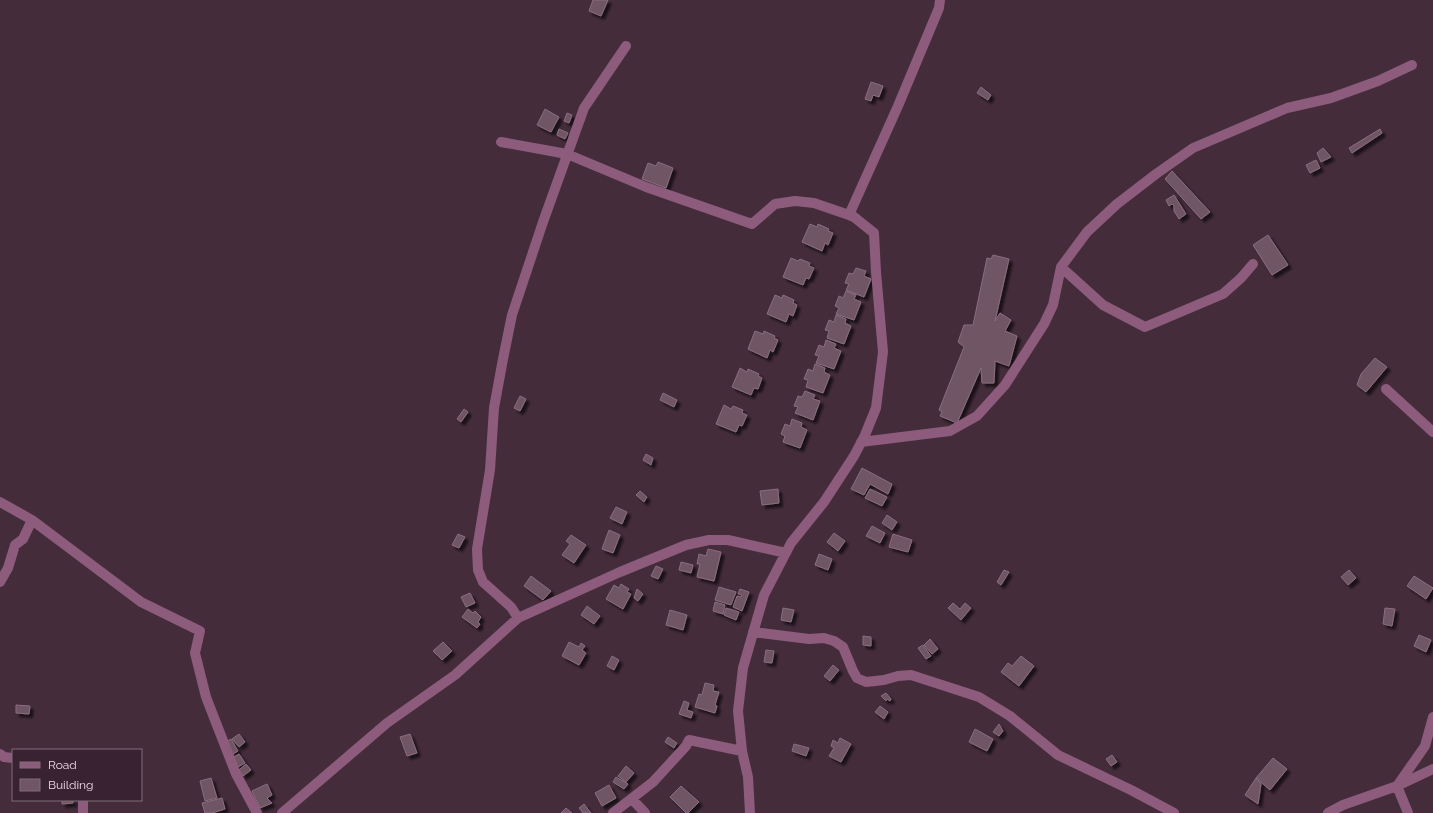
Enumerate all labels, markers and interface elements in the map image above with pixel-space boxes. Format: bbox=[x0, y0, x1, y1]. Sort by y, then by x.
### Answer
legend bbox=[12, 749, 142, 801]
text: Road bbox=[48, 758, 77, 772]
text: Building bbox=[48, 778, 94, 792]

